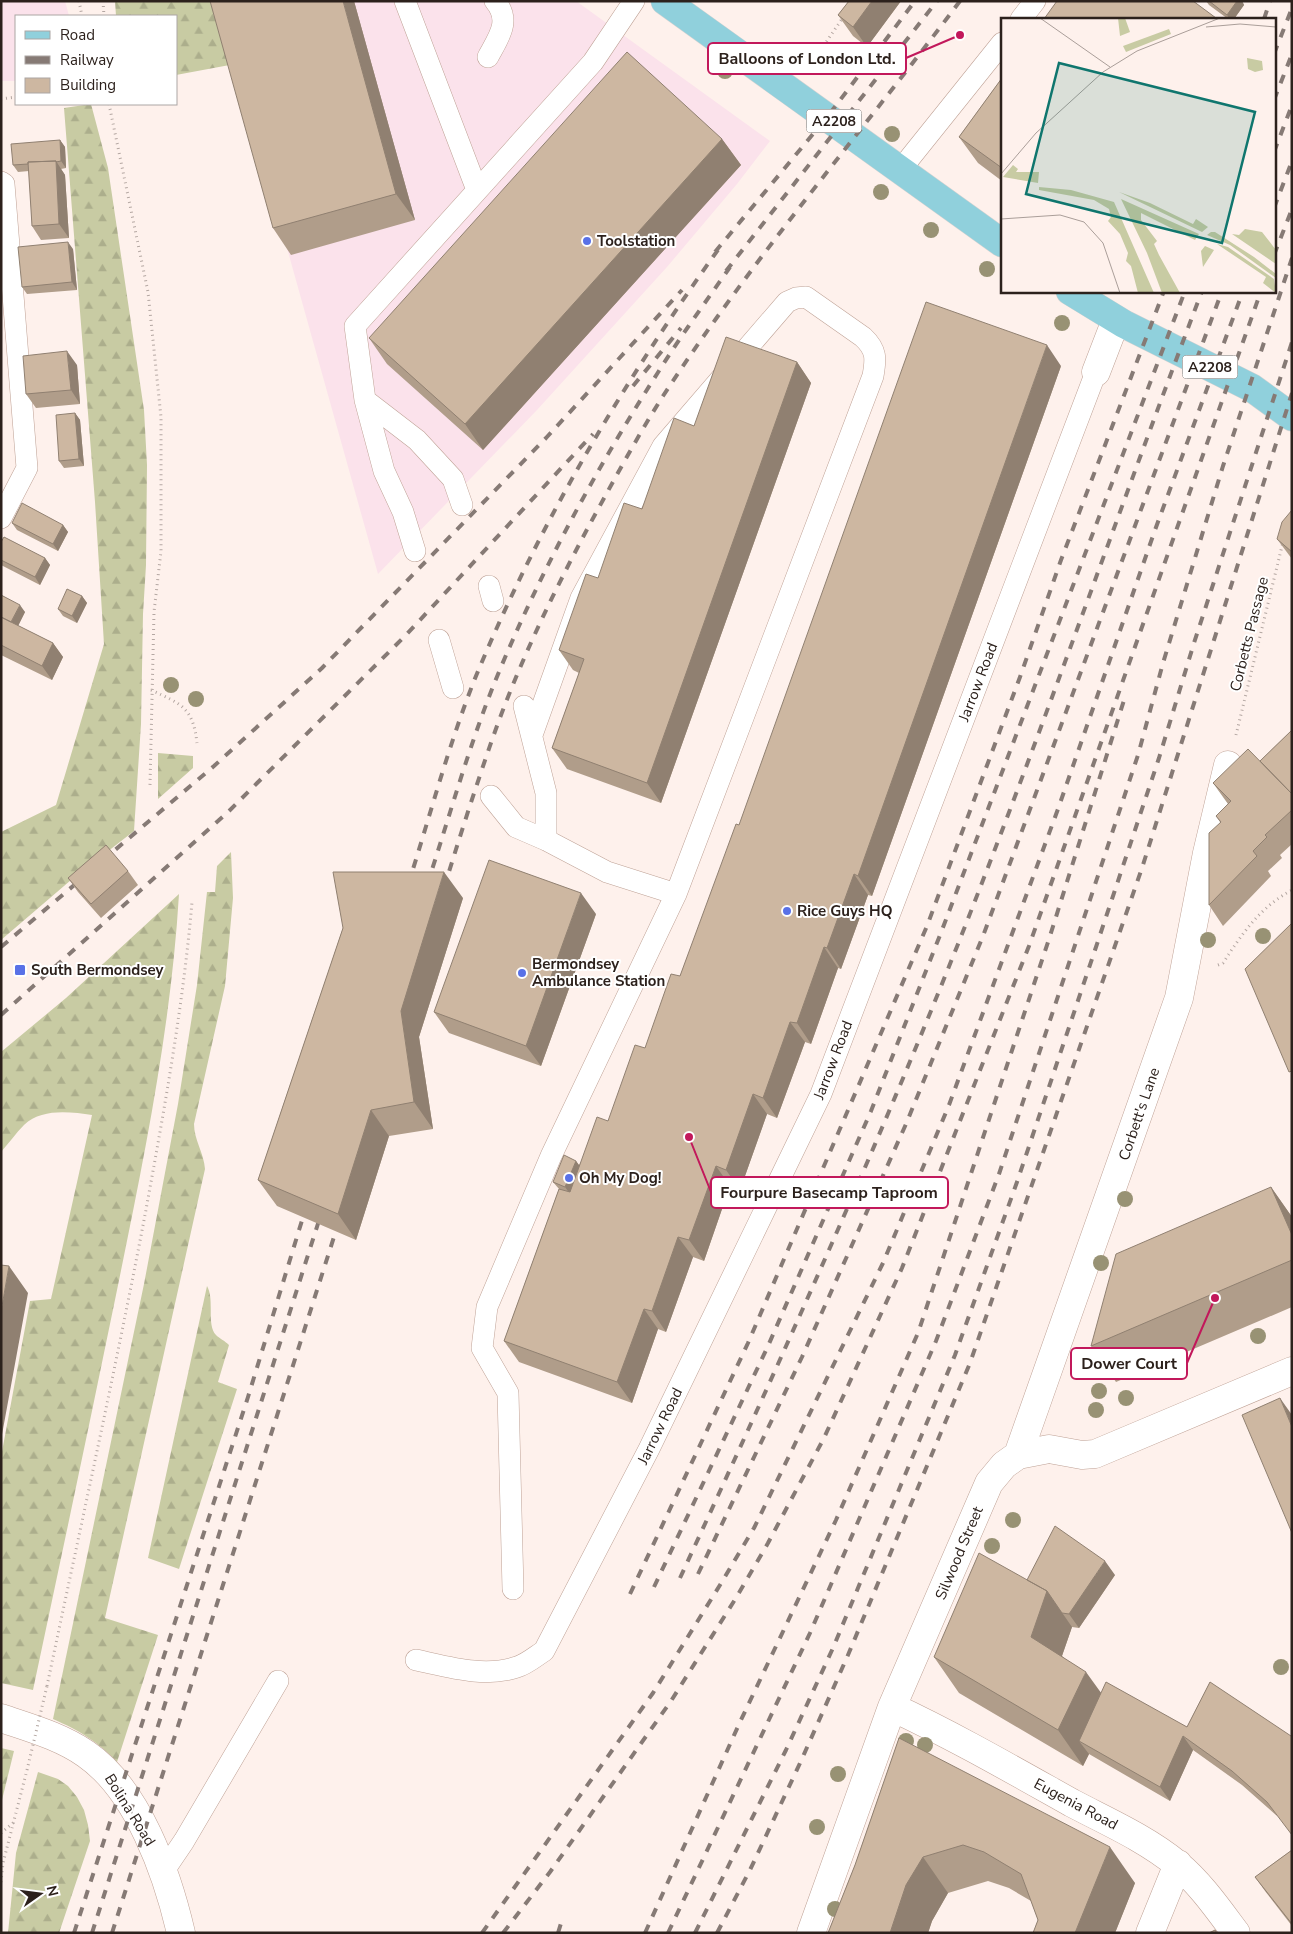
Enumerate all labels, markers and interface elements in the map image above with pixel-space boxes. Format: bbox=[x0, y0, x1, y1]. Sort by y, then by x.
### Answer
legend bbox=[15, 15, 178, 105]
inset map bbox=[1001, 18, 1276, 292]
text: Road bbox=[60, 25, 95, 45]
callout: Balloons of London Ltd. bbox=[708, 43, 906, 74]
text: Balloons of London Ltd. bbox=[718, 48, 896, 70]
text: Railway bbox=[60, 50, 114, 70]
text: Building bbox=[60, 75, 116, 95]
road number: A2208 bbox=[806, 110, 862, 132]
place label: Toolstation bbox=[597, 231, 675, 251]
marker: Toolstation bbox=[581, 235, 593, 247]
road number: A2208 bbox=[1182, 356, 1238, 378]
street label: Corbetts Passage bbox=[1225, 575, 1273, 693]
street label: Jarrow Road bbox=[953, 640, 1002, 725]
place label: Rice Guys HQ bbox=[797, 901, 892, 921]
marker: Rice Guys HQ bbox=[781, 905, 793, 917]
place label: Bermondsey Ambulance Station bbox=[532, 954, 665, 991]
place label: South Bermondsey bbox=[31, 960, 164, 980]
marker: South Bermondsey bbox=[13, 963, 27, 977]
marker: Bermondsey Ambulance Station bbox=[516, 967, 528, 979]
street label: Jarrow Road bbox=[808, 1018, 857, 1103]
street label: Corbett's Lane bbox=[1114, 1065, 1164, 1163]
place label: Oh My Dog! bbox=[579, 1168, 662, 1188]
marker: Oh My Dog! bbox=[563, 1172, 575, 1184]
callout: Fourpure Basecamp Taproom bbox=[711, 1177, 948, 1208]
text: Fourpure Basecamp Taproom bbox=[720, 1182, 938, 1204]
callout: Dower Court bbox=[1071, 1348, 1187, 1379]
text: Dower Court bbox=[1081, 1353, 1178, 1375]
street label: Jarrow Road bbox=[632, 1384, 687, 1469]
street label: Silwood Street bbox=[930, 1503, 988, 1603]
street label: Bolina Road bbox=[100, 1770, 160, 1850]
street label: Eugenia Road bbox=[1030, 1773, 1122, 1835]
north arrow bbox=[15, 1869, 65, 1919]
text: N bbox=[42, 1884, 63, 1898]

